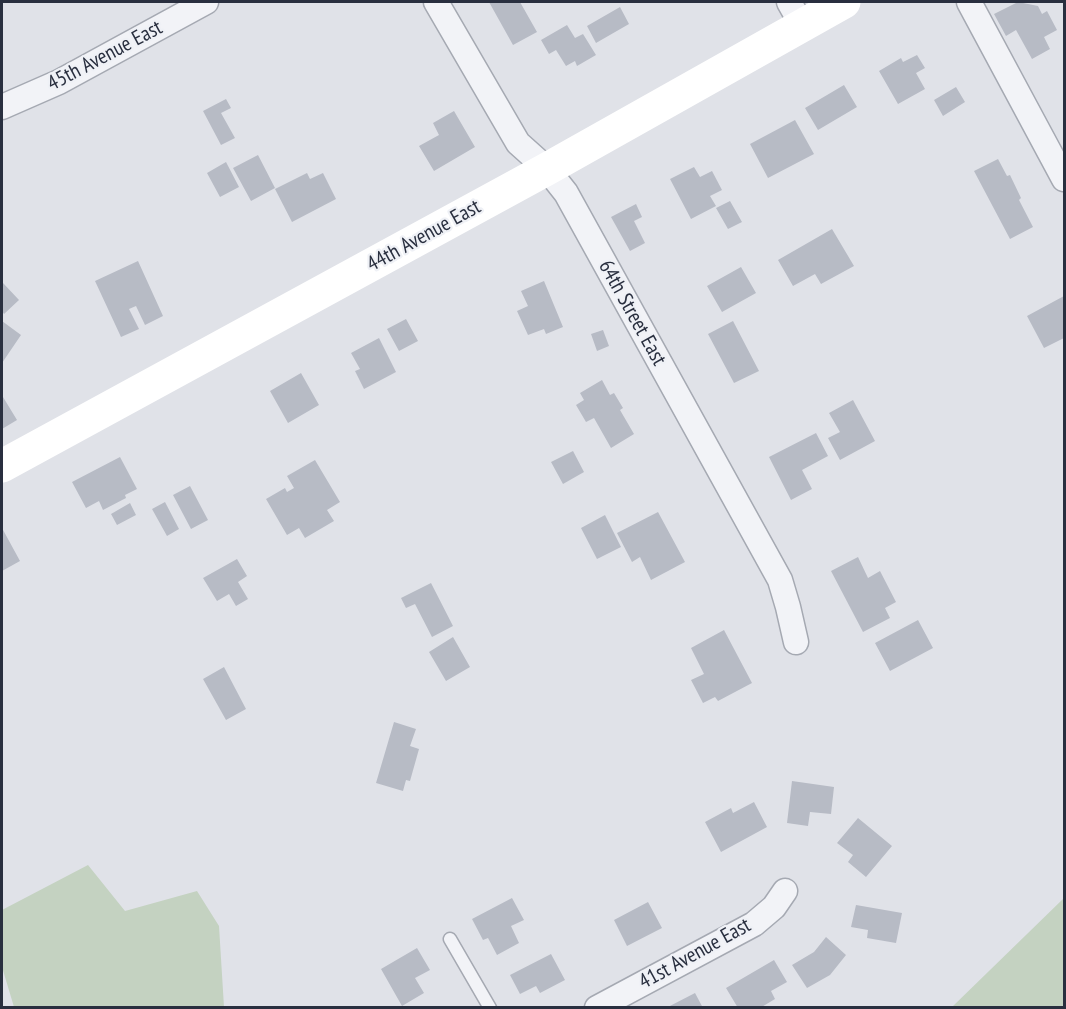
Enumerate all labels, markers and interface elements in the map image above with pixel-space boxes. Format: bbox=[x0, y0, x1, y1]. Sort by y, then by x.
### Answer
street label: 45th Avenue East bbox=[43, 15, 167, 97]
street label: 44th Avenue East bbox=[363, 194, 485, 278]
street label: 64th Street East bbox=[593, 256, 671, 370]
street label: 41st Avenue East bbox=[635, 913, 755, 995]

